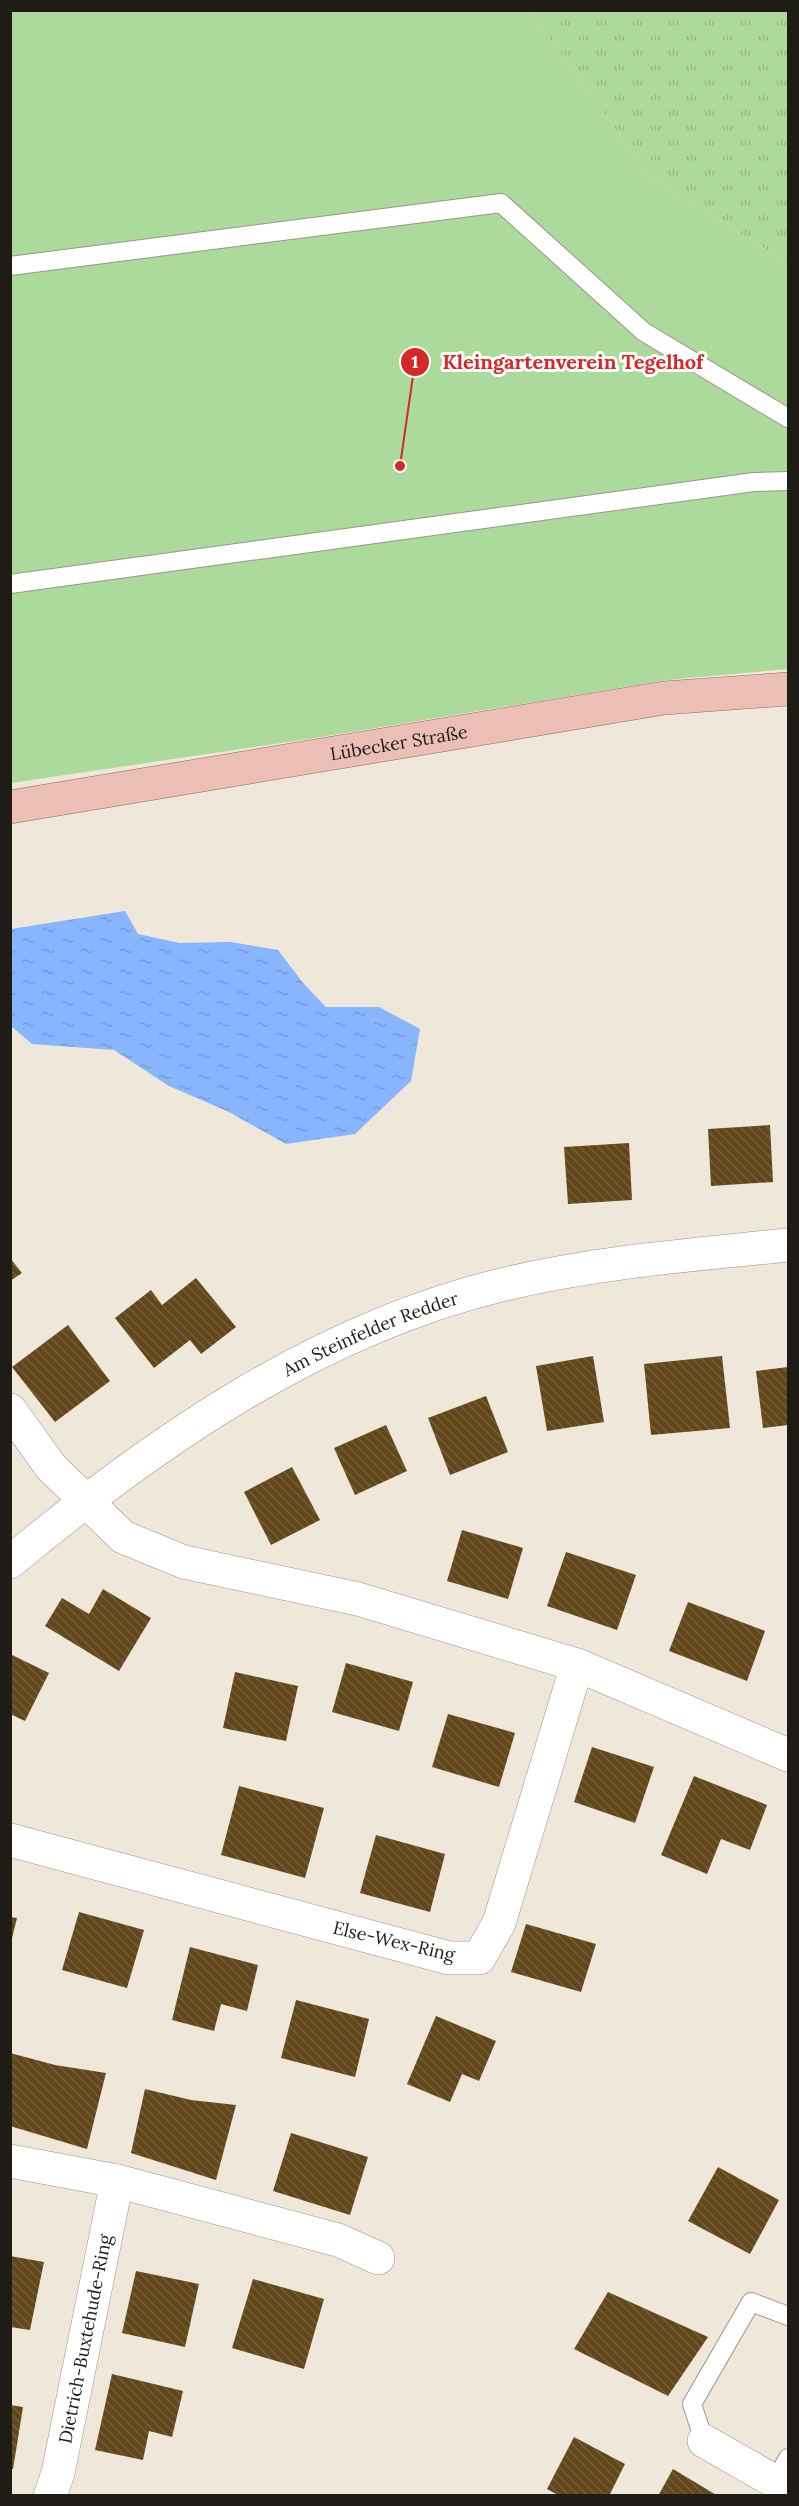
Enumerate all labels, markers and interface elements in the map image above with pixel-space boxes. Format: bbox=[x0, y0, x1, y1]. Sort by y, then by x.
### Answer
callout: Kleingartenverein Tegelhof bbox=[400, 343, 715, 381]
text: Kleingartenverein Tegelhof bbox=[443, 349, 705, 374]
text: 1 bbox=[411, 350, 419, 373]
street label: Lübecker Straße bbox=[328, 719, 469, 765]
street label: Am Steinfelder Redder bbox=[278, 1286, 461, 1381]
street label: Else-Wex-Ring bbox=[331, 1916, 458, 1966]
street label: Dietrich-Buxtehude-Ring bbox=[53, 2231, 117, 2446]

